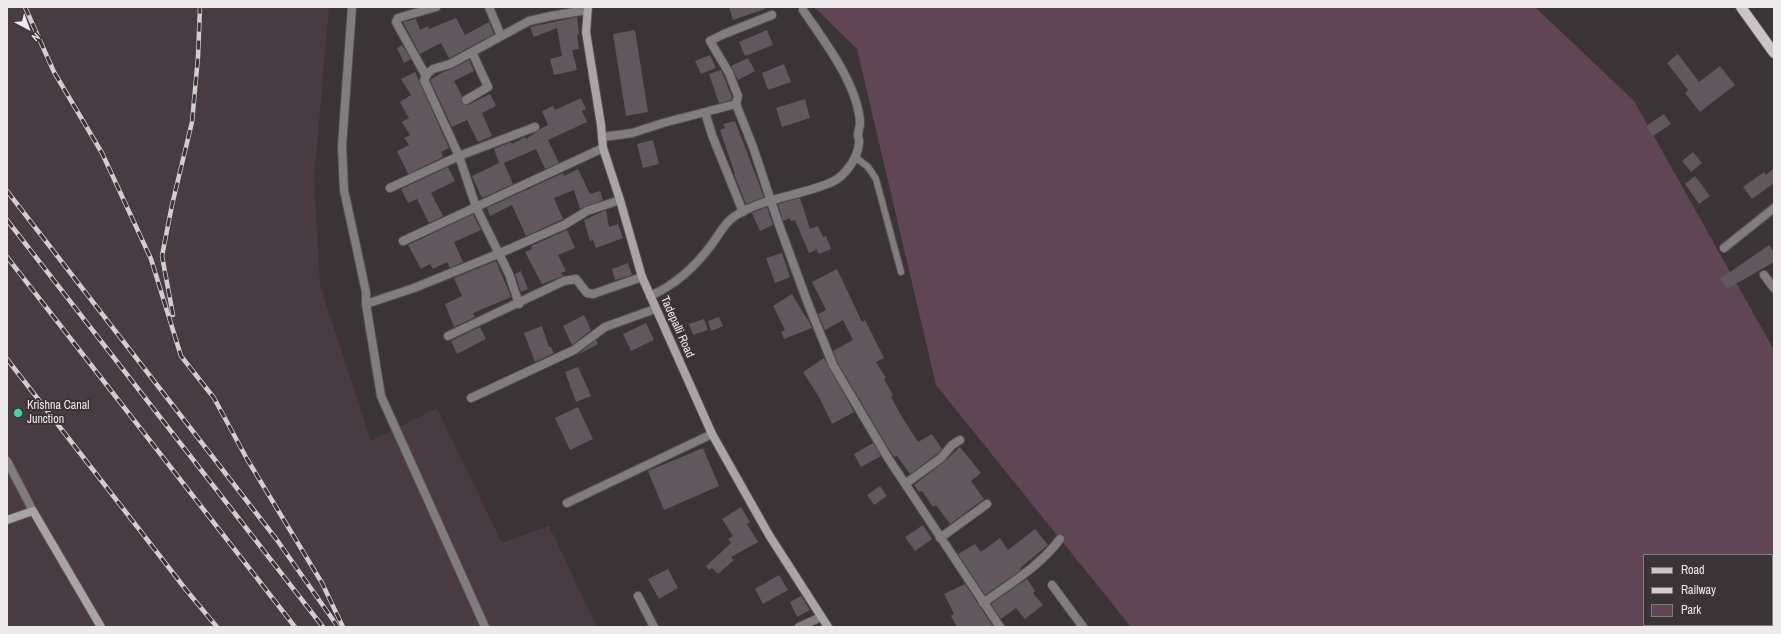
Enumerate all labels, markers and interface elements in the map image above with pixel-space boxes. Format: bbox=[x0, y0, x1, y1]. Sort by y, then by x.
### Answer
north arrow bbox=[8, 8, 48, 48]
text: N bbox=[29, 30, 43, 44]
street label: Tadepalli Road bbox=[657, 294, 697, 360]
place label: Krishna Canal Junction bbox=[27, 399, 89, 427]
marker: Krishna Canal Junction bbox=[12, 407, 24, 419]
legend bbox=[1643, 554, 1773, 626]
text: Road bbox=[1681, 562, 1705, 578]
text: Railway bbox=[1681, 582, 1716, 598]
text: Park bbox=[1681, 602, 1701, 618]

